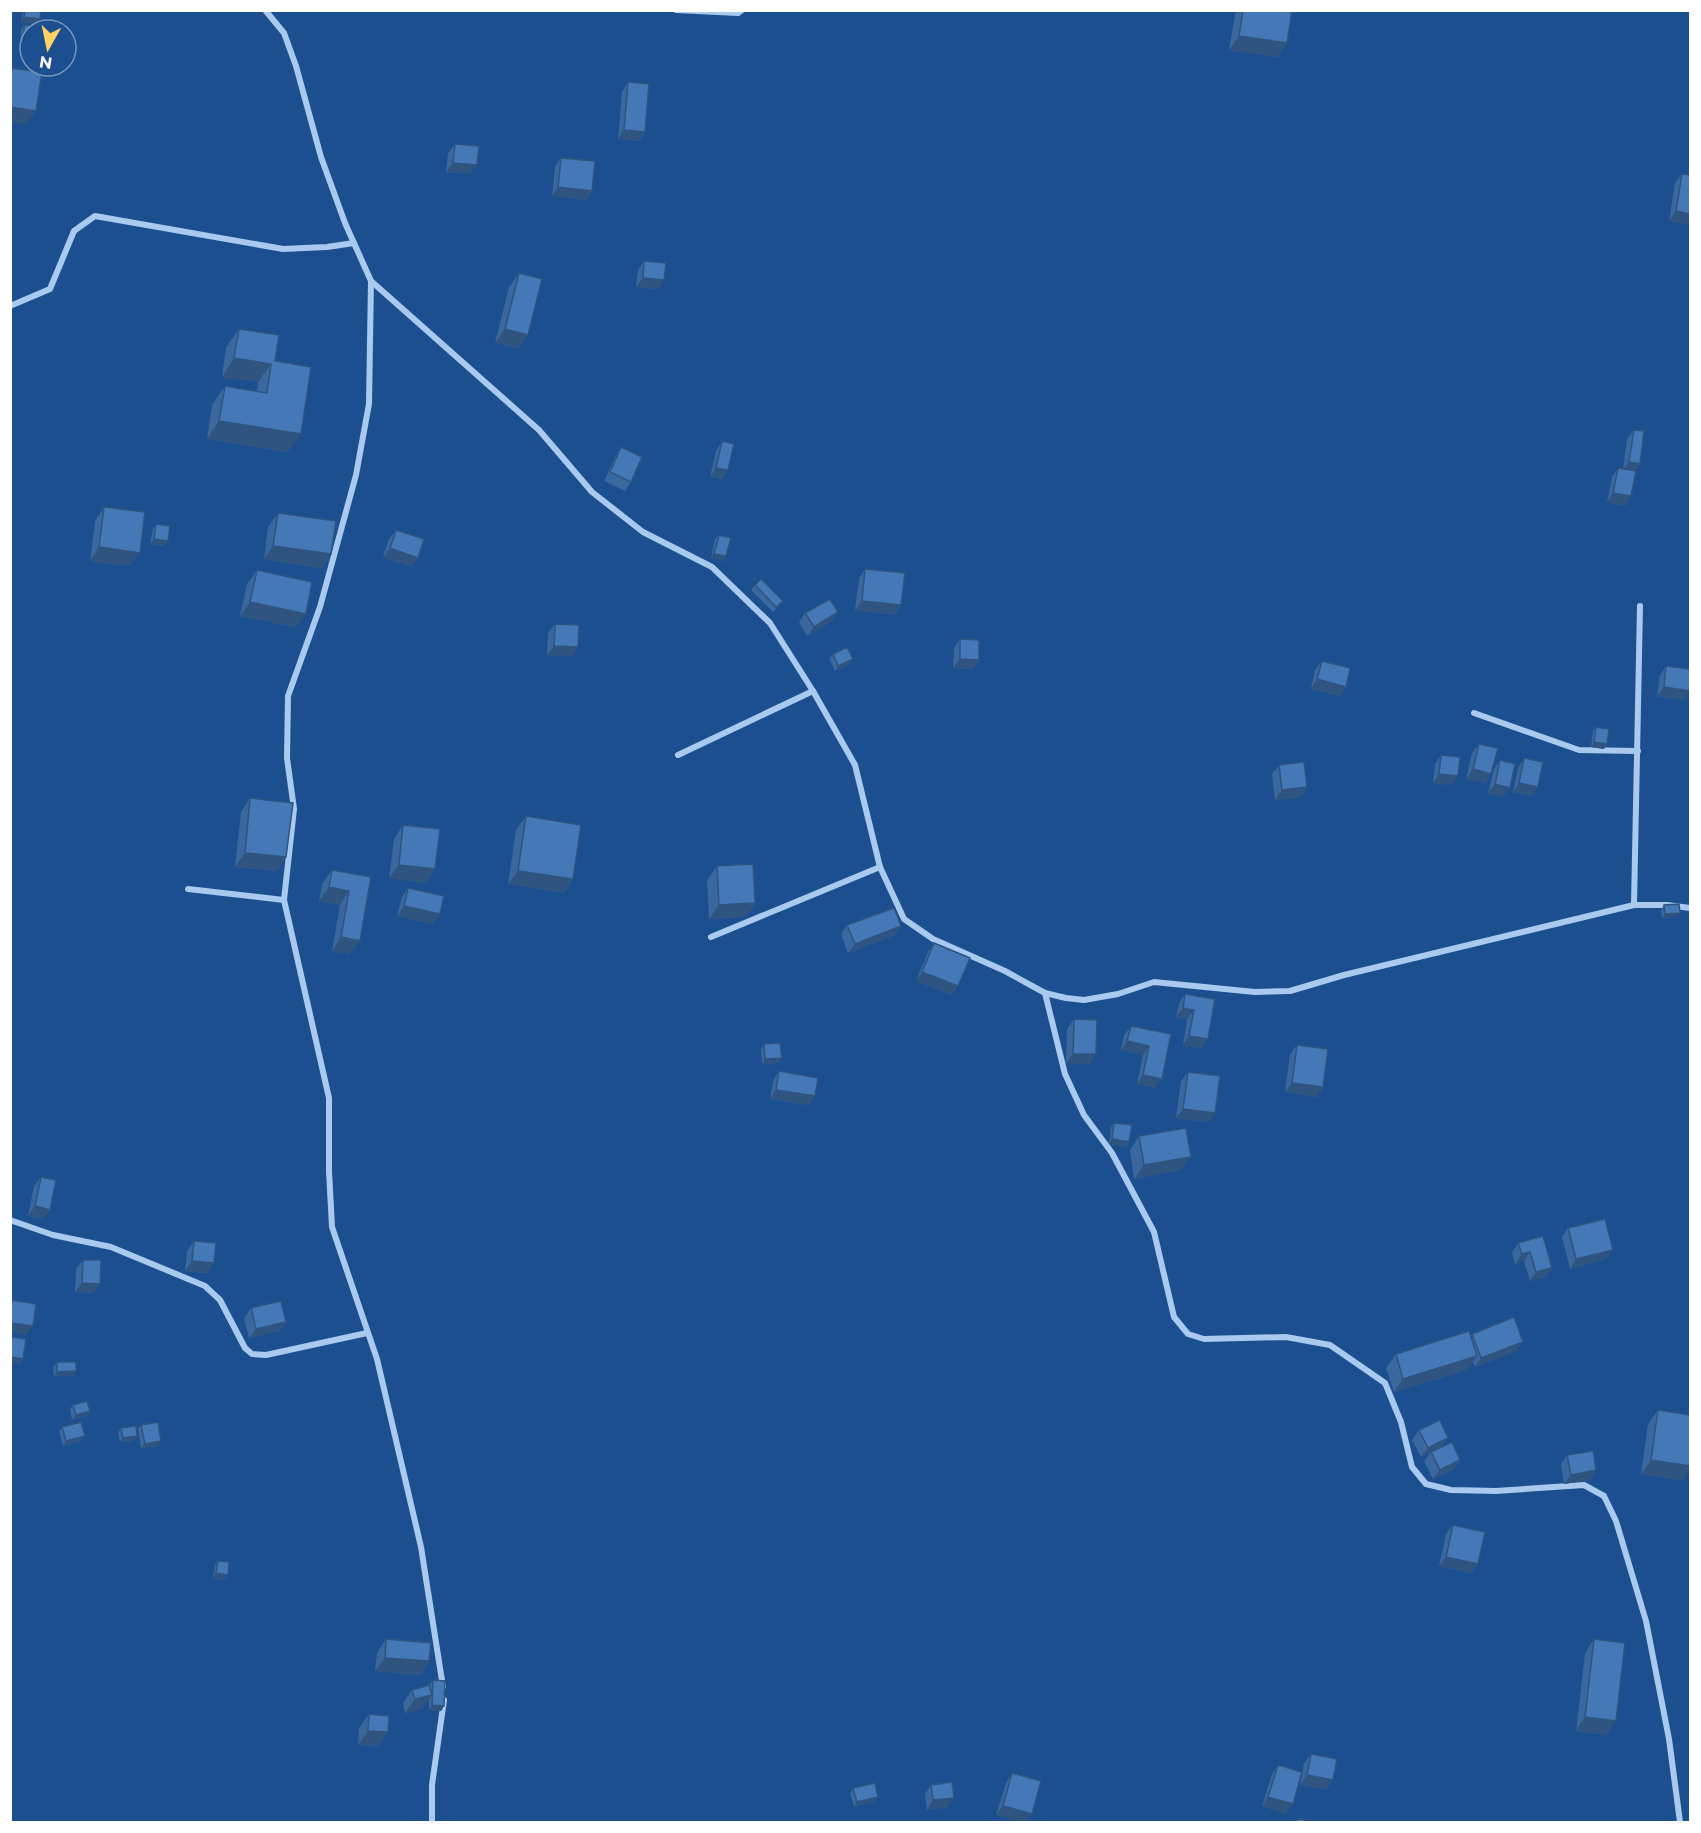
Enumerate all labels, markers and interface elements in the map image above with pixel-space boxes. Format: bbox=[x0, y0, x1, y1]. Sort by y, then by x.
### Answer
north arrow bbox=[18, 18, 78, 78]
text: N bbox=[38, 52, 54, 73]

